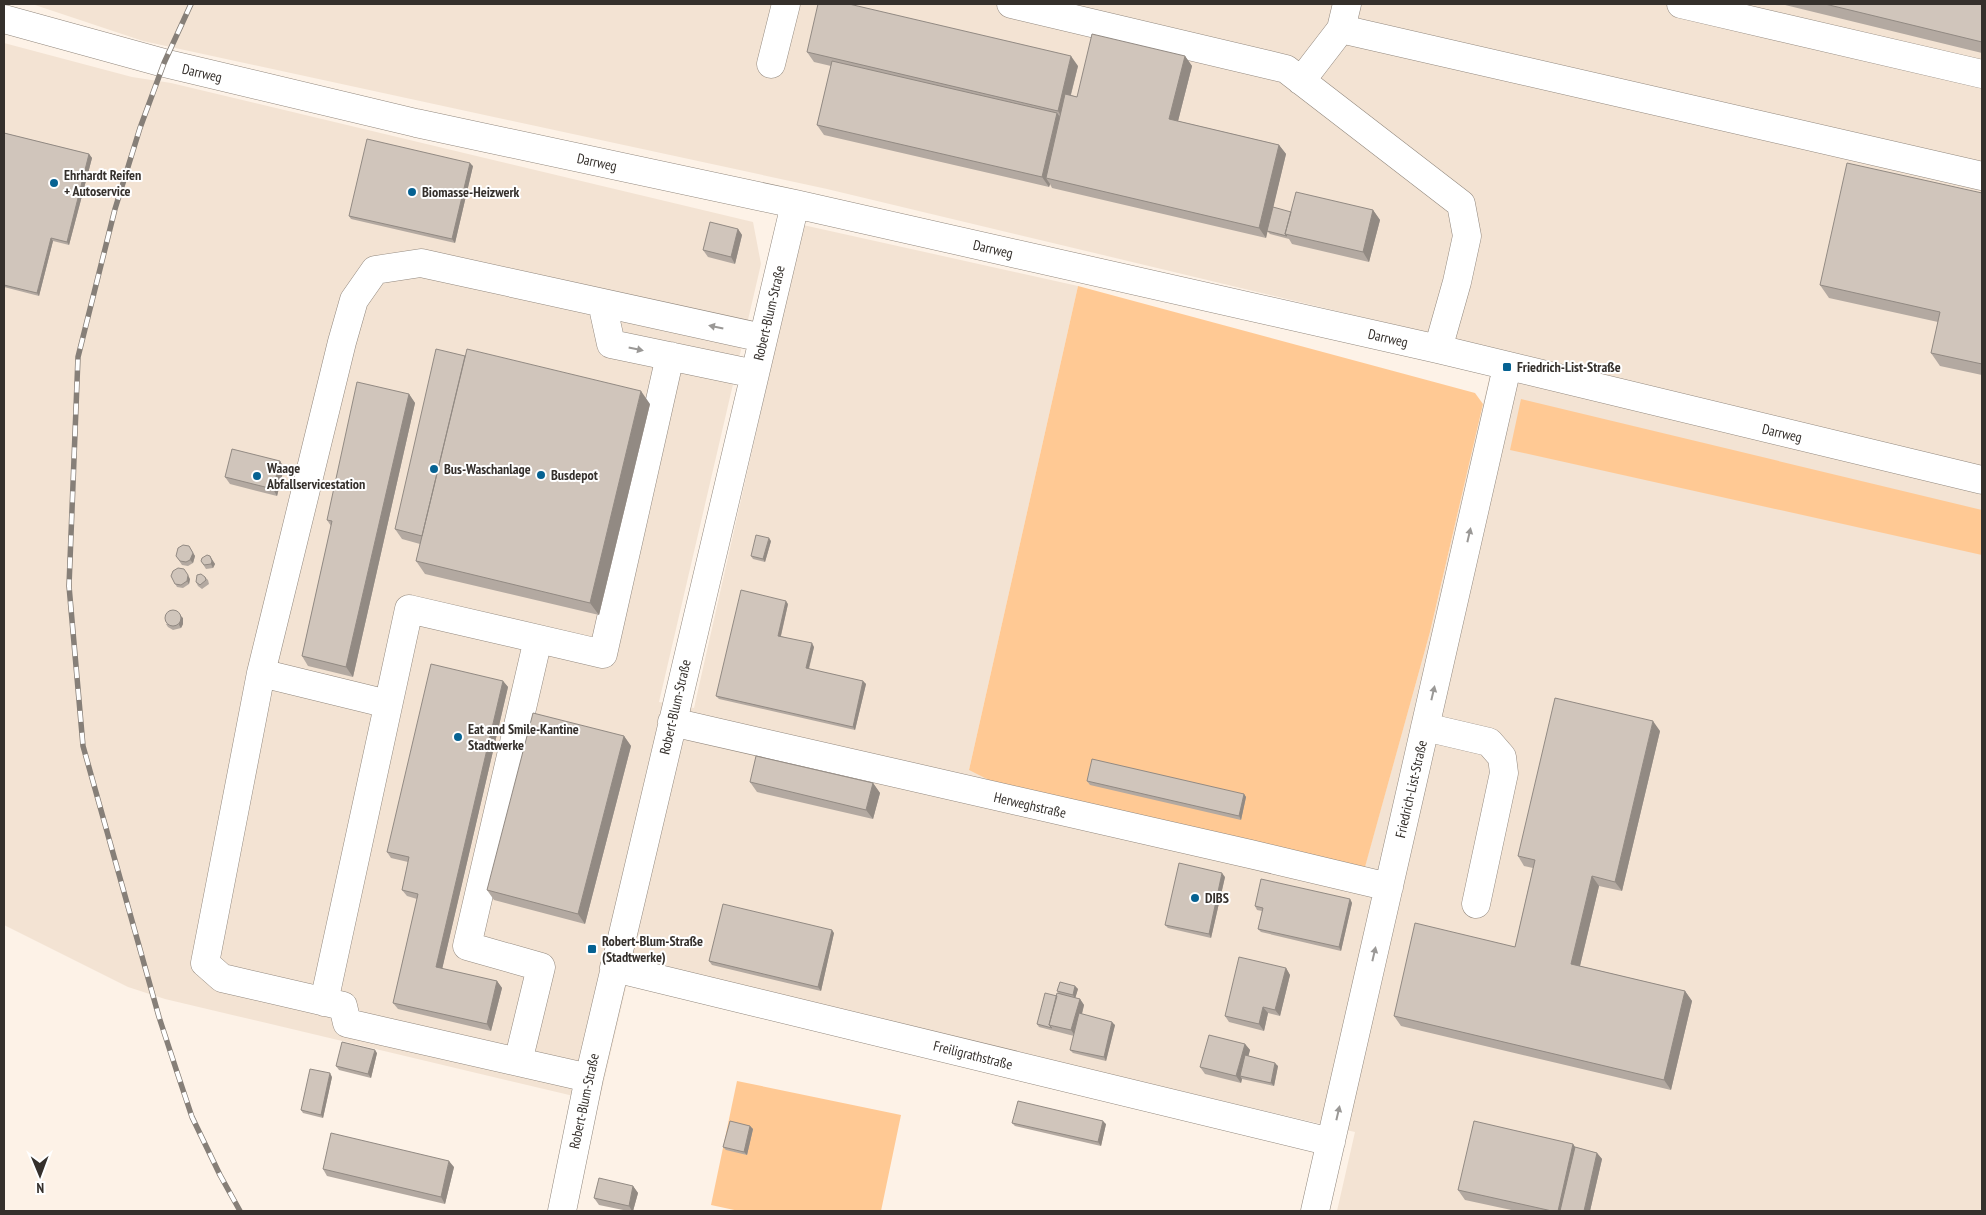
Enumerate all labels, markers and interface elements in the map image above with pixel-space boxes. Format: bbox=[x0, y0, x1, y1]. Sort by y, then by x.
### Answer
street label: Darrweg bbox=[180, 60, 224, 86]
street label: Darrweg bbox=[575, 149, 619, 175]
place label: Ehrhardt Reifen + Autoservice bbox=[64, 166, 141, 200]
marker: Ehrhardt Reifen + Autoservice bbox=[48, 177, 60, 189]
place label: Biomasse-Heizwerk bbox=[422, 183, 520, 201]
marker: Biomasse-Heizwerk bbox=[406, 186, 418, 198]
street label: Darrweg bbox=[971, 236, 1015, 262]
street label: Robert-Blum-Straße bbox=[749, 264, 789, 362]
one-way arrow bbox=[707, 323, 723, 331]
street label: Darrweg bbox=[1366, 325, 1410, 351]
one-way arrow bbox=[628, 345, 644, 353]
place label: Friedrich-List-Straße bbox=[1517, 358, 1621, 376]
marker: Friedrich-List-Straße bbox=[1501, 361, 1513, 373]
street label: Darrweg bbox=[1760, 420, 1804, 446]
place label: Waage Abfallservicestation bbox=[266, 459, 365, 493]
place label: Bus-Waschanlage bbox=[444, 460, 531, 478]
marker: Bus-Waschanlage bbox=[428, 463, 440, 475]
place label: Busdepot bbox=[551, 466, 598, 484]
marker: Busdepot bbox=[535, 469, 547, 481]
marker: Waage Abfallservicestation bbox=[251, 470, 263, 482]
one-way arrow bbox=[1465, 527, 1473, 542]
street label: Robert-Blum-Straße bbox=[655, 658, 695, 756]
one-way arrow bbox=[1429, 686, 1437, 701]
place label: Eat and Smile-Kantine Stadtwerke bbox=[468, 720, 579, 754]
marker: Eat and Smile-Kantine Stadtwerke bbox=[452, 731, 464, 743]
street label: Friedrich-List-Straße bbox=[1391, 738, 1431, 840]
street label: Herweghstraße bbox=[992, 788, 1068, 822]
place label: DIBS bbox=[1205, 889, 1229, 907]
marker: DIBS bbox=[1189, 892, 1201, 904]
place label: Robert-Blum-Straße (Stadtwerke) bbox=[602, 932, 703, 966]
marker: Robert-Blum-Straße (Stadtwerke) bbox=[586, 943, 598, 955]
one-way arrow bbox=[1370, 946, 1378, 962]
street label: Freiligrathstraße bbox=[932, 1036, 1015, 1074]
street label: Robert-Blum-Straße bbox=[565, 1052, 603, 1150]
one-way arrow bbox=[1334, 1105, 1342, 1120]
north arrow bbox=[15, 1150, 65, 1200]
text: N bbox=[36, 1179, 44, 1197]

